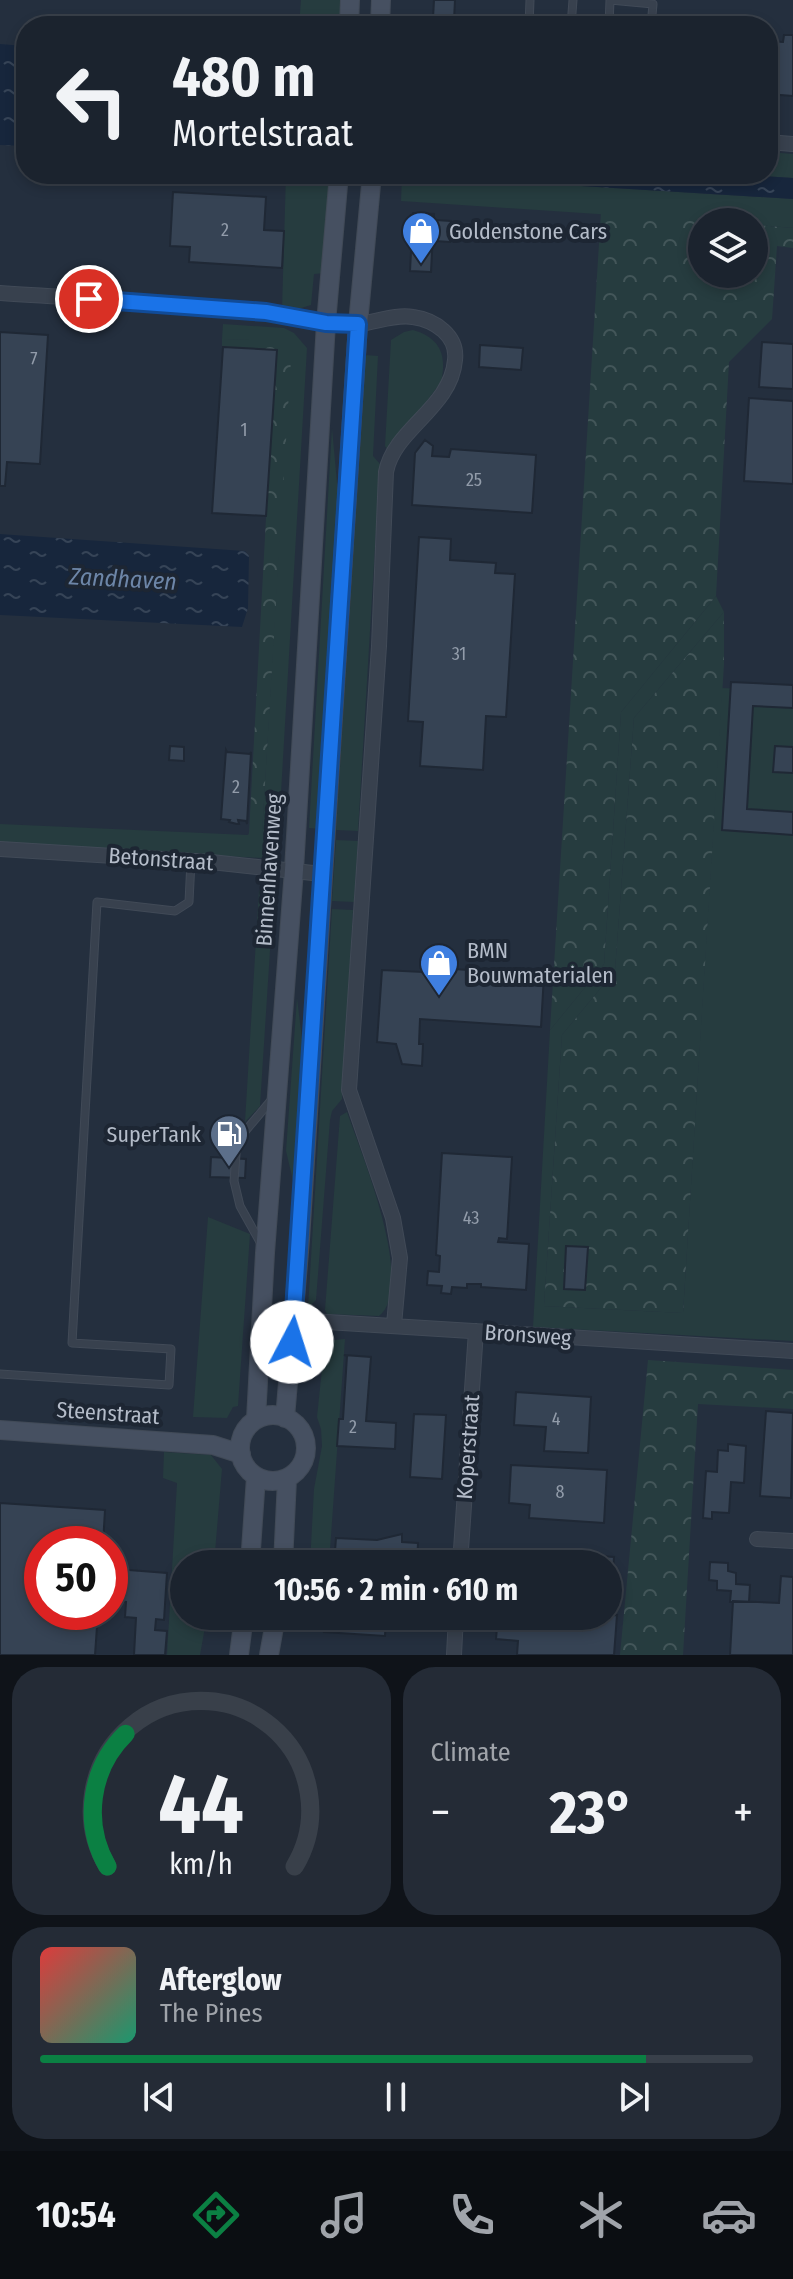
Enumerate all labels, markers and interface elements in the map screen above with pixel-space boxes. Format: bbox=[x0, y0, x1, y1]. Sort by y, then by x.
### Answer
text: 480 m bbox=[172, 44, 315, 111]
icon: left bbox=[40, 48, 144, 152]
text: Mortelstraat bbox=[172, 112, 353, 156]
map controls bbox=[688, 208, 768, 288]
button: layers bbox=[688, 208, 768, 288]
shop icon: Goldenstone Cars bbox=[400, 210, 442, 265]
place label: Goldenstone Cars bbox=[449, 218, 607, 245]
house number: 2 bbox=[221, 219, 229, 241]
pin bbox=[55, 265, 123, 333]
icon: arrive bbox=[67, 277, 111, 321]
house number: 7 bbox=[30, 348, 38, 370]
house number: 1 bbox=[240, 419, 248, 441]
house number: 25 bbox=[466, 469, 482, 491]
water label: Zandhaven bbox=[67, 562, 178, 596]
house number: 31 bbox=[452, 643, 466, 665]
house number: 2 bbox=[232, 776, 240, 798]
street label: Binnenhavenweg bbox=[250, 792, 288, 947]
street label: Betonstraat bbox=[108, 842, 215, 876]
place label: BMN Bouwmaterialen bbox=[467, 937, 614, 989]
shop icon: BMN Bouwmaterialen bbox=[418, 942, 460, 997]
fuel station icon: SuperTank bbox=[208, 1113, 250, 1168]
place label: SuperTank bbox=[107, 1121, 202, 1148]
house number: 43 bbox=[463, 1207, 479, 1229]
position arrow bbox=[250, 1300, 334, 1384]
street label: Bronsweg bbox=[484, 1318, 573, 1352]
street label: Koperstraat bbox=[451, 1393, 485, 1500]
street label: Steenstraat bbox=[56, 1396, 161, 1430]
house number: 4 bbox=[552, 1408, 561, 1430]
house number: 2 bbox=[349, 1416, 357, 1438]
house number: 8 bbox=[556, 1481, 565, 1503]
speed limit sign: 50 bbox=[24, 1526, 128, 1630]
text: 10:56 · 2 min · 610 m bbox=[274, 1572, 518, 1608]
text: Climate bbox=[431, 1737, 511, 1768]
text: 44 bbox=[158, 1755, 244, 1855]
text: 23° bbox=[550, 1777, 634, 1849]
text: − bbox=[431, 1786, 450, 1839]
text: + bbox=[733, 1786, 753, 1839]
text: km/h bbox=[169, 1847, 233, 1882]
text: Afterglow bbox=[160, 1962, 282, 1998]
text: The Pines bbox=[160, 1998, 263, 2029]
icon: previous bbox=[137, 2075, 181, 2119]
icon: pause bbox=[374, 2075, 418, 2119]
icon: next bbox=[612, 2075, 656, 2119]
icon: directions bbox=[188, 2187, 244, 2243]
icon: music bbox=[316, 2187, 372, 2243]
icon: phone bbox=[444, 2187, 500, 2243]
icon: climate bbox=[573, 2187, 629, 2243]
icon: car bbox=[701, 2187, 757, 2243]
text: 10:54 bbox=[36, 2193, 116, 2237]

